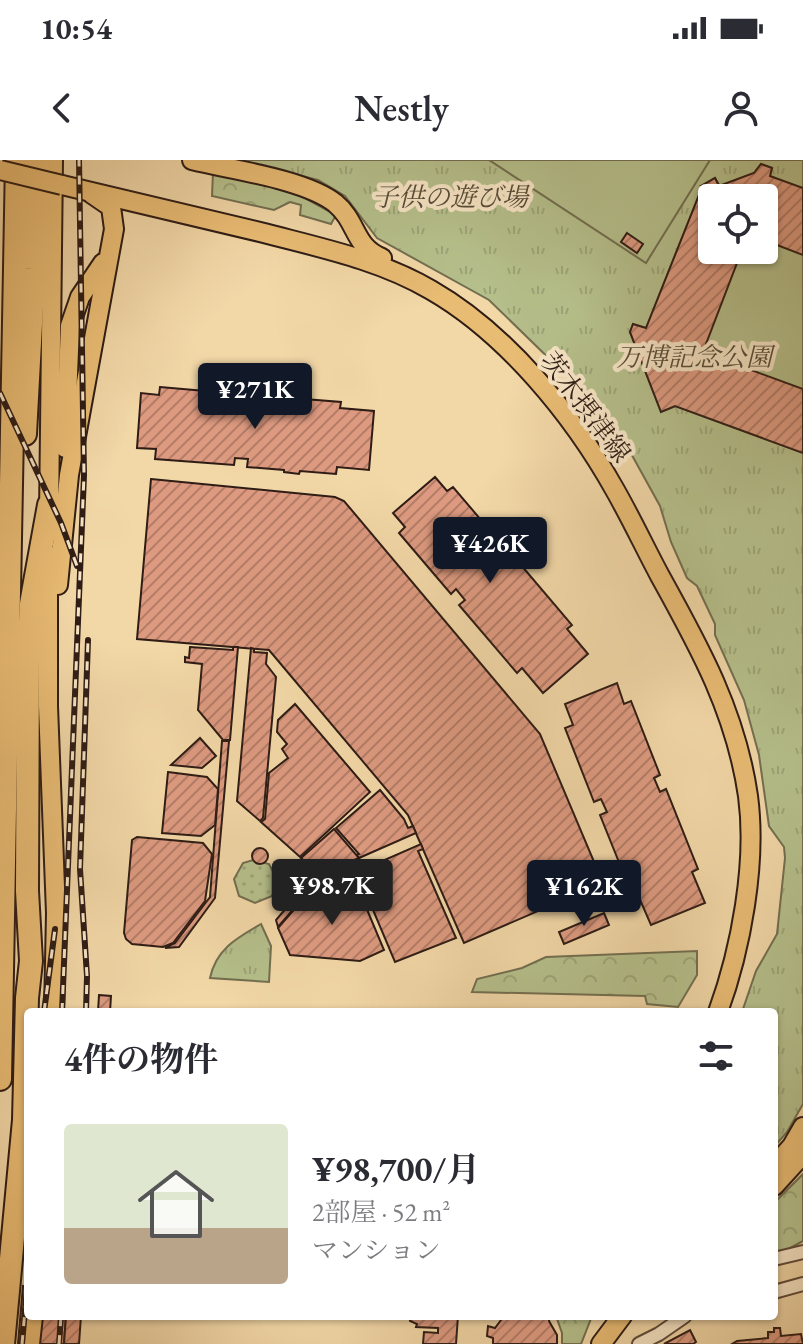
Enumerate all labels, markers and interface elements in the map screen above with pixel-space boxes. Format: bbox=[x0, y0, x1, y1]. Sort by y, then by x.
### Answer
text: 10:54 bbox=[40, 9, 112, 48]
text: Nestly bbox=[354, 85, 449, 132]
icon: back bbox=[40, 86, 84, 130]
icon: person bbox=[719, 86, 763, 130]
park label: 子供の遊び場 bbox=[372, 180, 530, 214]
map controls bbox=[698, 184, 778, 264]
button: locate bbox=[698, 184, 778, 264]
park label: 万博記念公園 bbox=[616, 340, 776, 374]
street label: 茨木摂津線 bbox=[533, 345, 639, 469]
pin: ¥271K bbox=[199, 363, 311, 431]
text: ¥271K bbox=[216, 372, 294, 406]
pin: ¥426K bbox=[434, 517, 546, 585]
text: ¥426K bbox=[451, 526, 529, 560]
pin: ¥98.7K bbox=[267, 859, 397, 927]
pin: ¥162K bbox=[528, 860, 640, 928]
text: ¥98.7K bbox=[290, 868, 374, 902]
text: ¥162K bbox=[545, 869, 623, 903]
icon: filters bbox=[694, 1034, 738, 1078]
text: 4件の物件 bbox=[64, 1037, 218, 1081]
text: ¥98,700/月 bbox=[312, 1147, 480, 1191]
icon: home bbox=[128, 1156, 224, 1252]
text: 2部屋 · 52 m² bbox=[312, 1195, 450, 1229]
text: マンション bbox=[312, 1233, 441, 1267]

